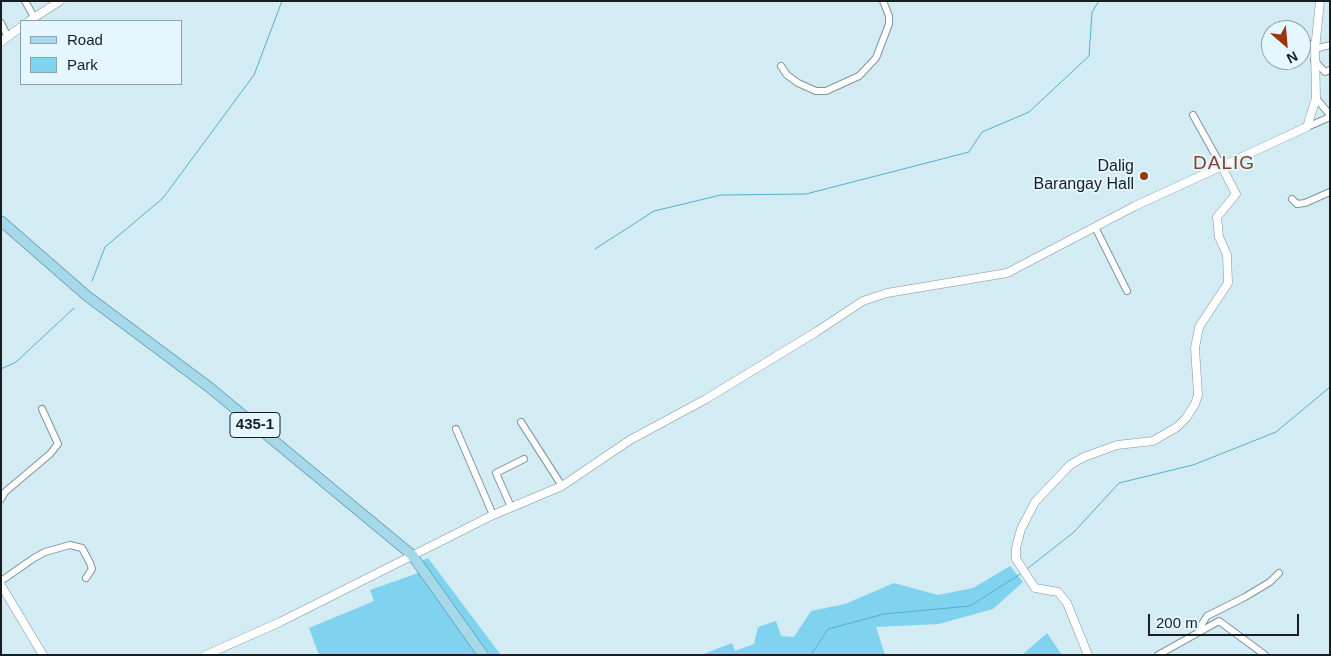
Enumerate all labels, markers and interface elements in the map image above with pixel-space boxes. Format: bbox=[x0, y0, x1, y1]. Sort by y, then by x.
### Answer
legend bbox=[20, 20, 182, 85]
north arrow bbox=[1261, 20, 1311, 70]
text: Road bbox=[67, 31, 103, 48]
text: N bbox=[1284, 48, 1300, 67]
text: Park bbox=[67, 56, 98, 73]
district label: DALIG bbox=[1192, 153, 1256, 175]
place label: Dalig Barangay Hall bbox=[1034, 157, 1134, 195]
marker: Dalig Barangay Hall bbox=[1138, 170, 1150, 182]
road number: 435-1 bbox=[230, 412, 280, 438]
scale bar bbox=[1151, 604, 1302, 636]
text: 200 m bbox=[1156, 614, 1198, 631]

